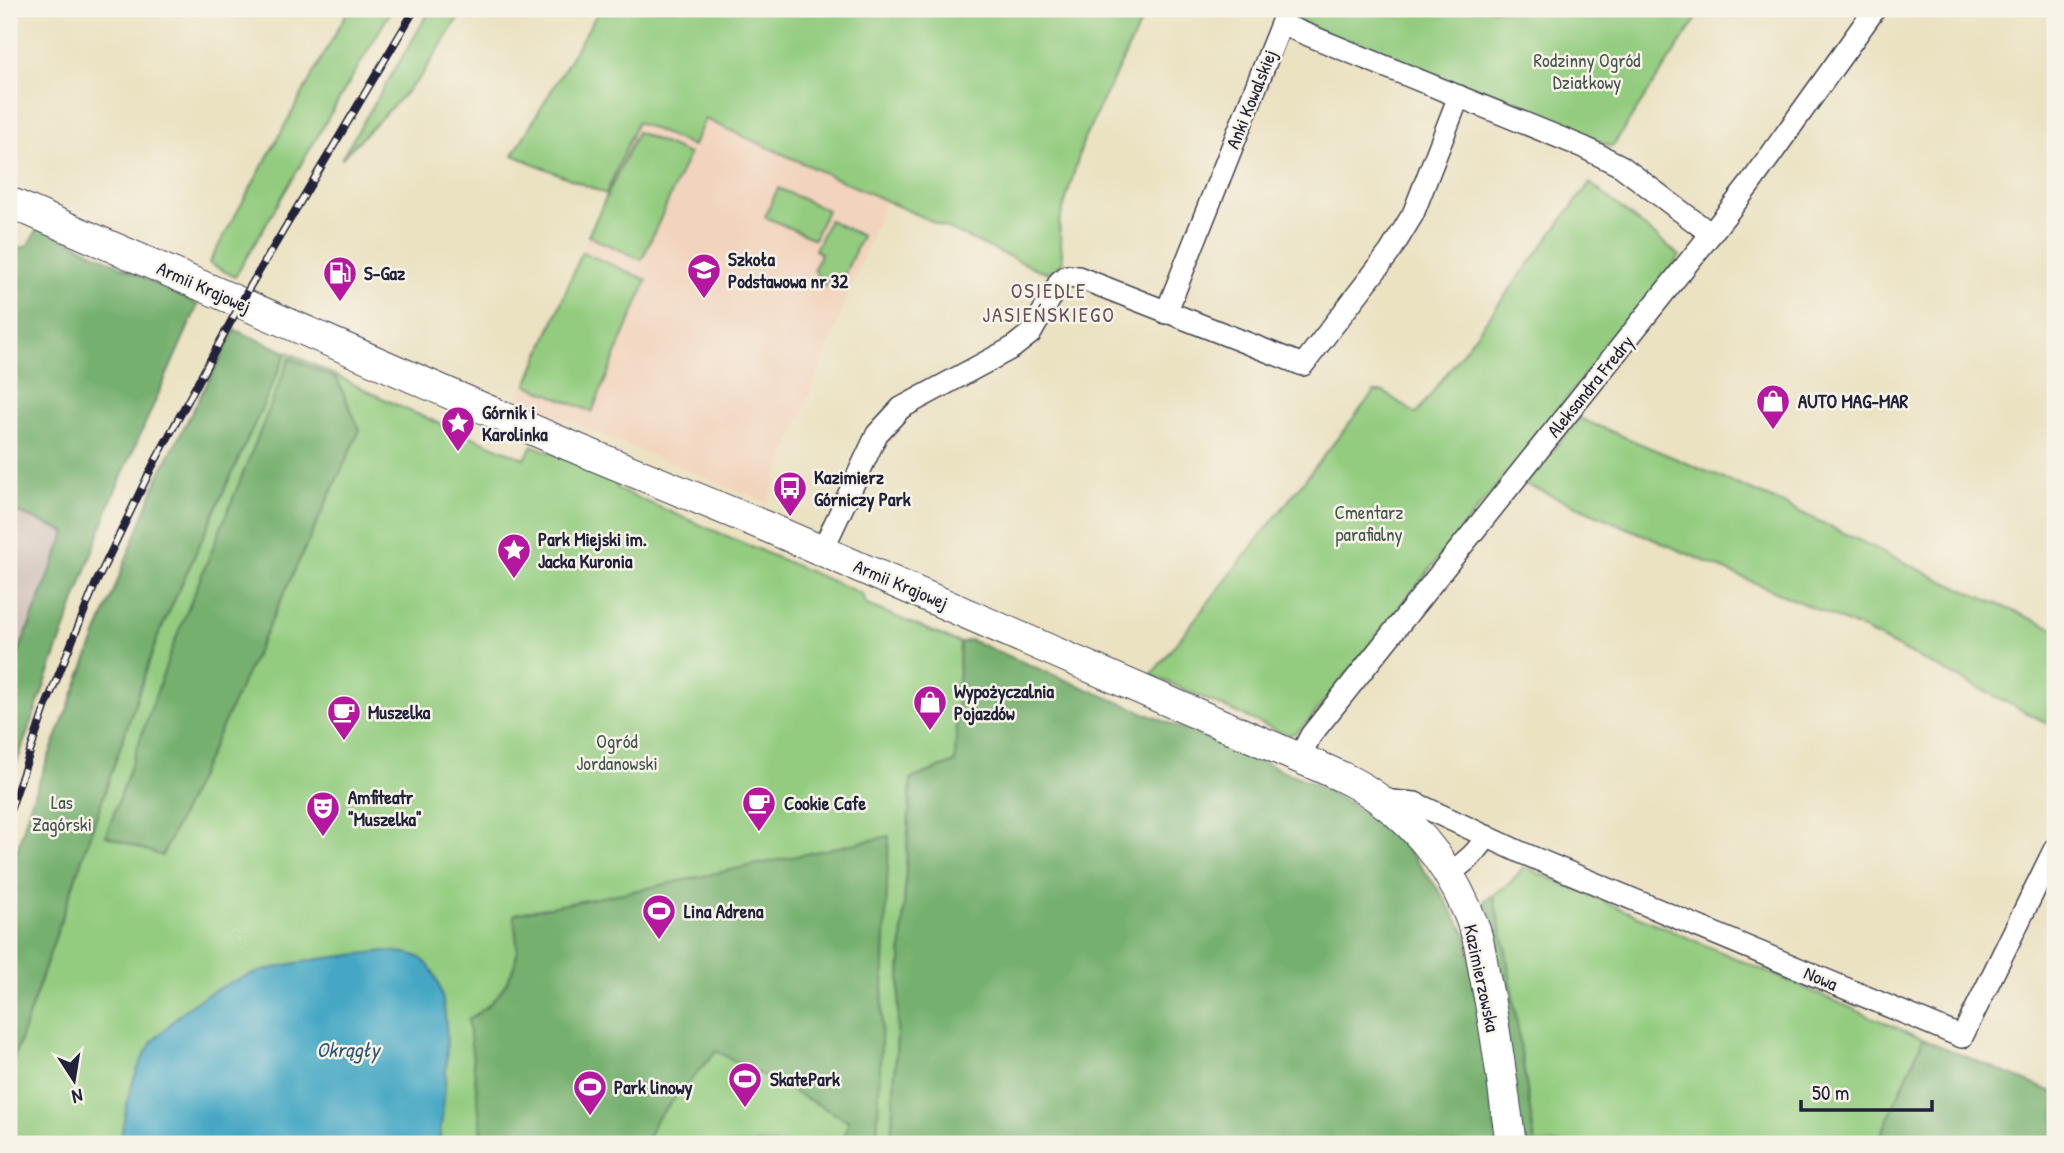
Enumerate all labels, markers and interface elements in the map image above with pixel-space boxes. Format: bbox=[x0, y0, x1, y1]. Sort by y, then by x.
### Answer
street label: Anki Kowalskiej bbox=[1219, 46, 1283, 152]
park label: Rodzinny Ogród Działkowy bbox=[1533, 47, 1641, 95]
place label: Szkoła Podstawowa nr 32 bbox=[728, 246, 848, 294]
school or university icon: Szkoła Podstawowa nr 32 bbox=[685, 251, 723, 300]
fuel station icon: S-Gaz bbox=[321, 254, 359, 303]
street label: Armii Krajowej bbox=[153, 255, 255, 319]
place label: S-Gaz bbox=[364, 260, 406, 286]
district label: OSIEDLE JASIEŃSKIEGO bbox=[982, 276, 1116, 329]
street label: Aleksandra Fredry bbox=[1541, 329, 1639, 443]
shop icon: AUTO MAG-MAR bbox=[1754, 382, 1792, 431]
place label: AUTO MAG-MAR bbox=[1798, 388, 1908, 414]
place label: Górnik i Karolinka bbox=[482, 399, 548, 447]
place icon: Górnik i Karolinka bbox=[439, 404, 477, 453]
place label: Kazimierz Górniczy Park bbox=[814, 464, 911, 513]
bus stop icon: Kazimierz Górniczy Park bbox=[771, 469, 809, 518]
park label: Cmentarz parafialny bbox=[1335, 499, 1403, 547]
place label: Park Miejski im. Jacka Kuronia bbox=[538, 526, 647, 574]
place icon: Park Miejski im. Jacka Kuronia bbox=[495, 531, 533, 580]
street label: Armii Krajowej bbox=[850, 552, 952, 616]
place label: Wypożyczalnia Pojazdów bbox=[954, 678, 1055, 726]
shop icon: Wypożyczalnia Pojazdów bbox=[911, 683, 949, 732]
cafe icon: Muszelka bbox=[325, 693, 363, 742]
place label: Muszelka bbox=[368, 699, 431, 725]
park label: Ogród Jordanowski bbox=[576, 728, 658, 776]
place label: Amfiteatr "Muszelka" bbox=[348, 784, 422, 832]
cafe icon: Cookie Cafe bbox=[740, 784, 778, 833]
park label: Las Zagórski bbox=[32, 789, 92, 837]
theatre icon: Amfiteatr "Muszelka" bbox=[304, 789, 342, 838]
place label: Cookie Cafe bbox=[784, 790, 866, 816]
sports icon: Lina Adrena bbox=[640, 892, 678, 941]
place label: Lina Adrena bbox=[684, 898, 764, 924]
street label: Kazimierzowska bbox=[1458, 922, 1506, 1035]
street label: Nowa bbox=[1800, 959, 1842, 997]
water label: Okrągły bbox=[317, 1035, 382, 1064]
north arrow bbox=[38, 1044, 108, 1114]
sports icon: SkatePark bbox=[726, 1060, 764, 1109]
place label: SkatePark bbox=[770, 1066, 840, 1092]
sports icon: Park linowy bbox=[571, 1068, 609, 1117]
scale bar bbox=[1801, 1069, 1933, 1113]
place label: Park linowy bbox=[614, 1074, 693, 1101]
text: 50 m bbox=[1812, 1078, 1849, 1107]
text: N bbox=[70, 1083, 85, 1110]

